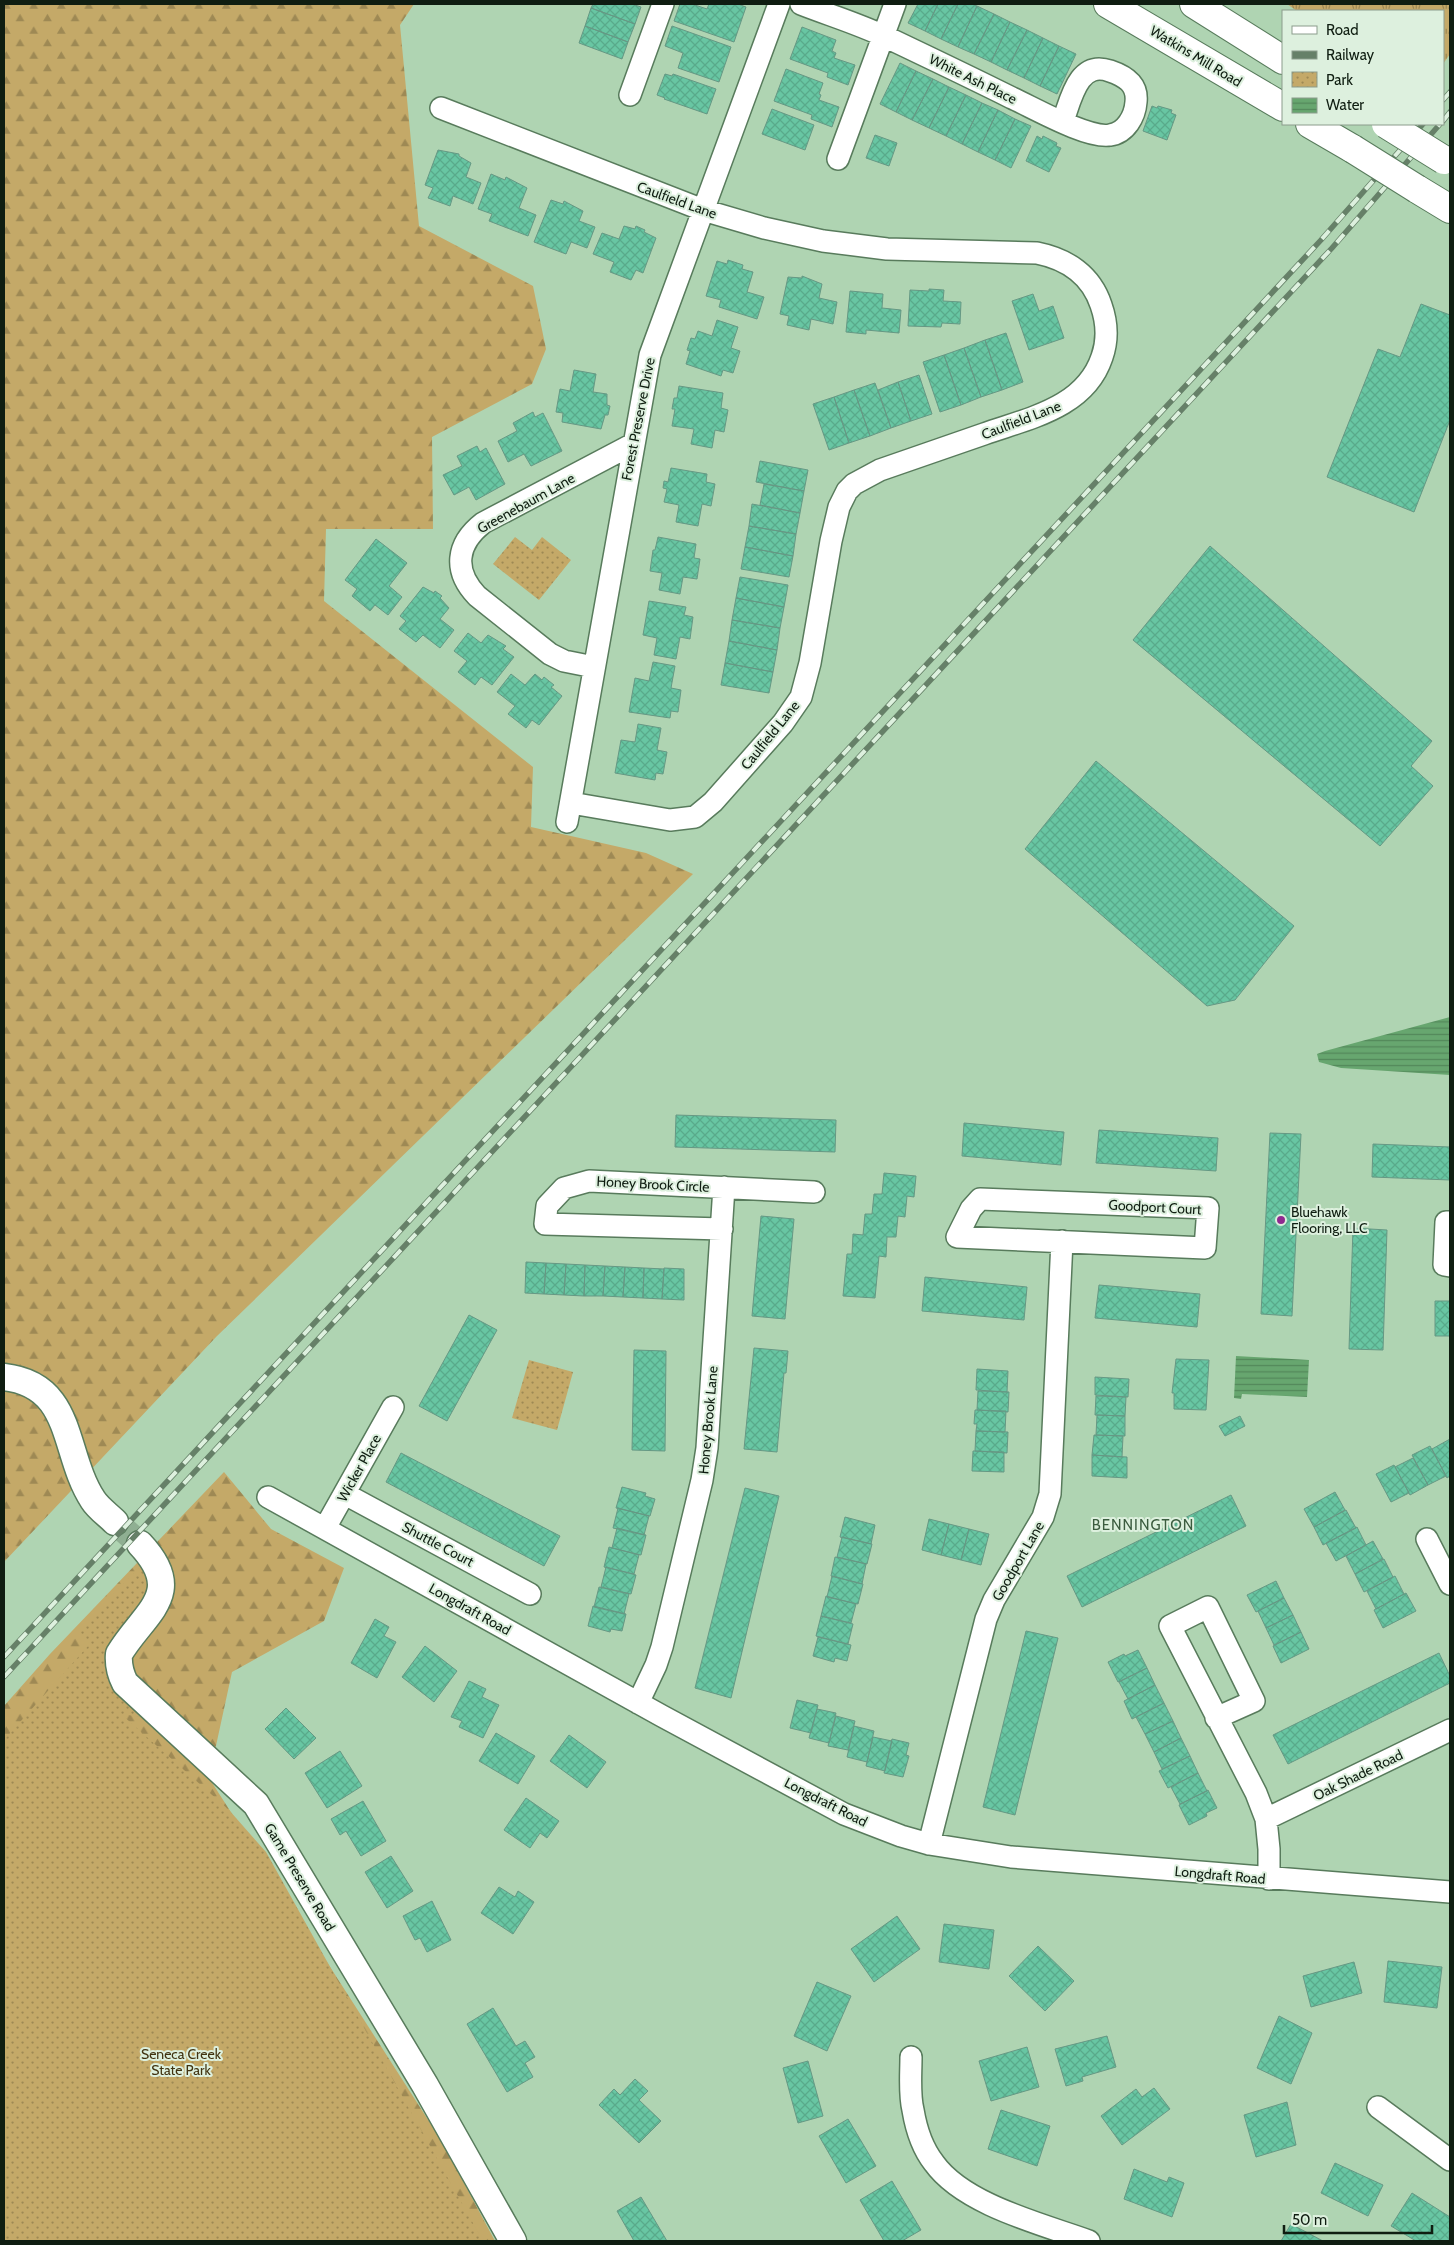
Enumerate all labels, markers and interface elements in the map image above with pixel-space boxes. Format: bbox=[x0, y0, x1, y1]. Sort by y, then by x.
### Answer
legend bbox=[1282, 10, 1444, 125]
street label: Watkins Mill Road bbox=[1147, 21, 1245, 91]
text: Road bbox=[1326, 21, 1359, 39]
text: Railway bbox=[1326, 46, 1375, 64]
street label: White Ash Place bbox=[926, 50, 1020, 108]
text: Park bbox=[1326, 71, 1353, 89]
text: Water bbox=[1326, 96, 1364, 114]
street label: Caulfield Lane bbox=[635, 177, 719, 223]
street label: Forest Preserve Drive bbox=[617, 356, 659, 482]
street label: Caulfield Lane bbox=[979, 397, 1063, 443]
street label: Greenebaum Lane bbox=[474, 469, 578, 537]
street label: Caulfield Lane bbox=[737, 697, 803, 773]
street label: Honey Brook Circle bbox=[596, 1172, 710, 1196]
street label: Goodport Court bbox=[1108, 1196, 1202, 1218]
place label: Bluehawk Flooring, LLC bbox=[1291, 1203, 1368, 1237]
marker: Bluehawk Flooring, LLC bbox=[1275, 1214, 1287, 1226]
street label: Honey Brook Lane bbox=[694, 1365, 722, 1475]
street label: Wicker Place bbox=[333, 1431, 385, 1505]
district label: BENNINGTON bbox=[1092, 1516, 1194, 1534]
street label: Shuttle Court bbox=[399, 1518, 477, 1571]
street label: Goodport Lane bbox=[988, 1518, 1048, 1604]
street label: Longdraft Road bbox=[426, 1579, 514, 1639]
street label: Oak Shade Road bbox=[1310, 1746, 1406, 1804]
street label: Longdraft Road bbox=[781, 1773, 871, 1831]
street label: Game Preserve Road bbox=[261, 1820, 339, 1934]
street label: Longdraft Road bbox=[1174, 1862, 1266, 1888]
park label: Seneca Creek State Park bbox=[141, 2045, 222, 2079]
scale bar bbox=[1284, 2202, 1432, 2234]
text: 50 m bbox=[1292, 2211, 1327, 2229]

